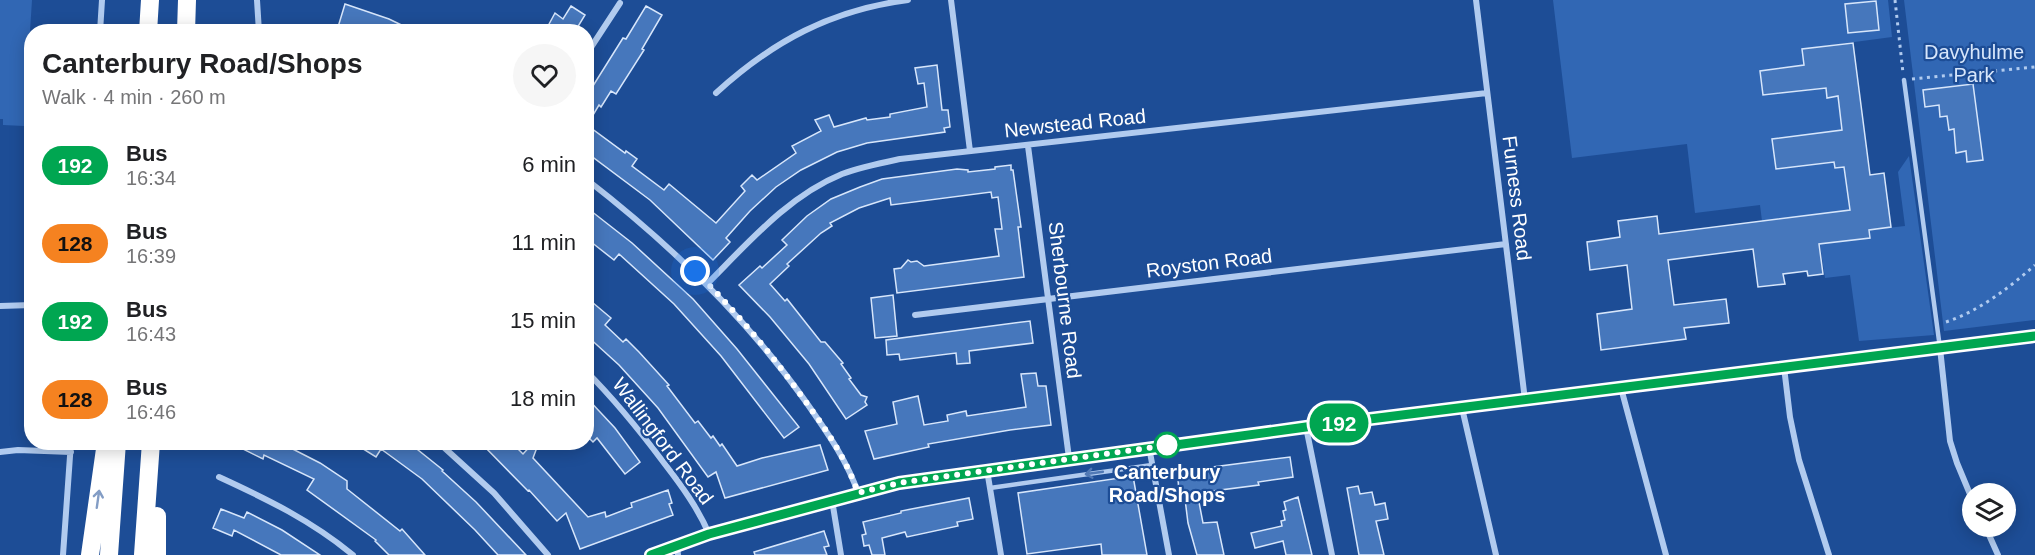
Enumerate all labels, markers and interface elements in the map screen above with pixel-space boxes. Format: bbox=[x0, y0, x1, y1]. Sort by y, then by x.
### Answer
park label: Davyhulme Park bbox=[1924, 41, 2024, 86]
button: heart bbox=[513, 44, 576, 107]
text: Canterbury Road/Shops bbox=[42, 48, 362, 79]
text: Walk · 4 min · 260 m bbox=[42, 86, 226, 108]
street label: Newstead Road bbox=[1003, 105, 1147, 141]
street label: Furness Road bbox=[1498, 134, 1536, 262]
text: Bus bbox=[126, 141, 168, 166]
text: 6 min bbox=[522, 152, 576, 177]
text: 192 bbox=[57, 154, 93, 177]
text: 16:34 bbox=[126, 167, 176, 189]
text: Bus bbox=[126, 219, 168, 244]
street label: Sherbourne Road bbox=[1044, 220, 1086, 380]
text: 11 min bbox=[512, 230, 576, 255]
text: 128 bbox=[57, 232, 93, 255]
street label: Royston Road bbox=[1145, 244, 1273, 282]
text: 16:39 bbox=[126, 245, 176, 267]
your location bbox=[680, 256, 710, 286]
text: Bus bbox=[126, 297, 168, 322]
text: 15 min bbox=[510, 308, 576, 333]
text: 192 bbox=[57, 310, 93, 333]
text: 16:43 bbox=[126, 323, 176, 345]
street label: Wallingford Road bbox=[608, 373, 718, 509]
text: Bus bbox=[126, 375, 168, 400]
text: 18 min bbox=[510, 386, 576, 411]
text: 128 bbox=[57, 388, 93, 411]
text: 16:46 bbox=[126, 401, 176, 423]
line badge: 192 bbox=[1304, 404, 1374, 442]
text: 192 bbox=[1321, 412, 1357, 435]
marker: Canterbury Road/Shops bbox=[1154, 432, 1180, 458]
place label: Canterbury Road/Shops bbox=[1109, 461, 1225, 506]
one-way arrow bbox=[1084, 468, 1104, 479]
map controls bbox=[1962, 483, 2016, 537]
button: layers bbox=[1962, 483, 2016, 537]
one-way arrow bbox=[92, 489, 103, 509]

